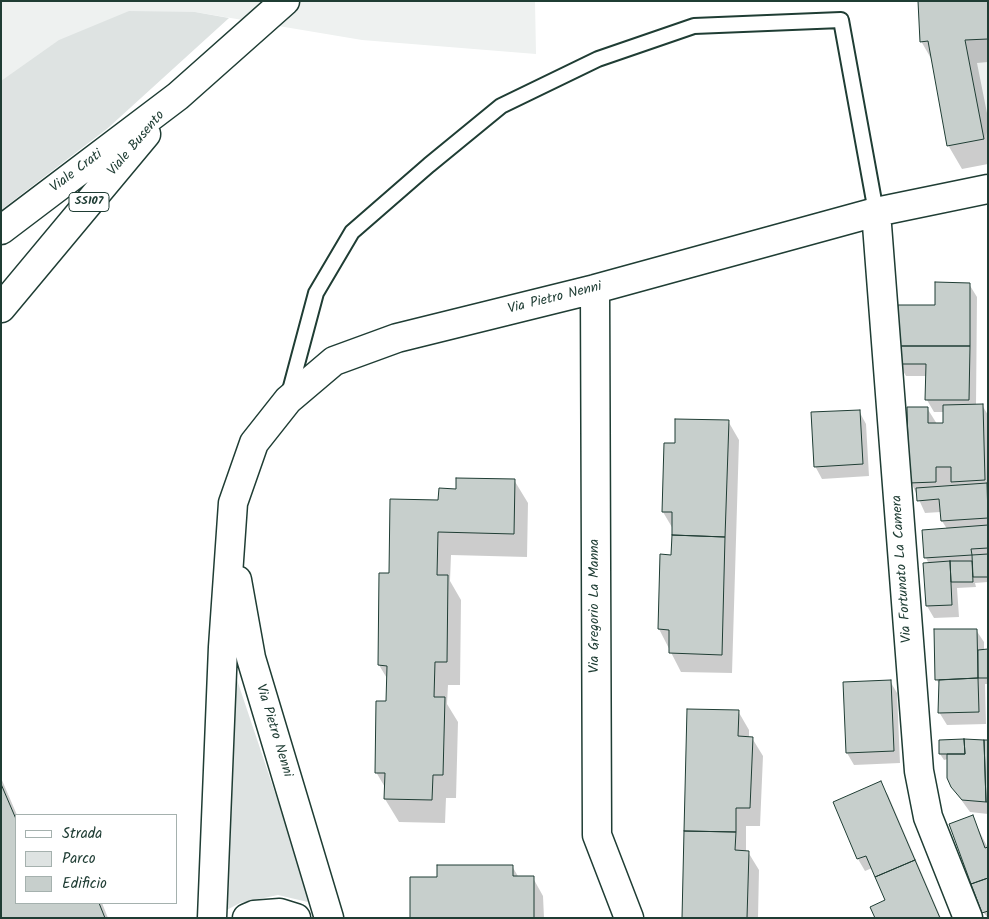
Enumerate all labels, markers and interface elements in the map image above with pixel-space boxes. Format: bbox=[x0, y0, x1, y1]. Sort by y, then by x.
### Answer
street label: Viale Busento bbox=[105, 108, 169, 180]
street label: Viale Crati bbox=[48, 147, 106, 197]
road number: SS107 bbox=[69, 192, 109, 212]
street label: Via Pietro Nenni bbox=[506, 279, 604, 319]
street label: Via Fortunato La Camera bbox=[889, 494, 917, 644]
street label: Via Gregorio La Manna bbox=[588, 539, 604, 673]
street label: Via Pietro Nenni bbox=[251, 683, 295, 779]
legend bbox=[15, 814, 178, 904]
text: Strada bbox=[62, 822, 102, 846]
text: Parco bbox=[62, 847, 96, 871]
text: Edificio bbox=[62, 872, 107, 896]

